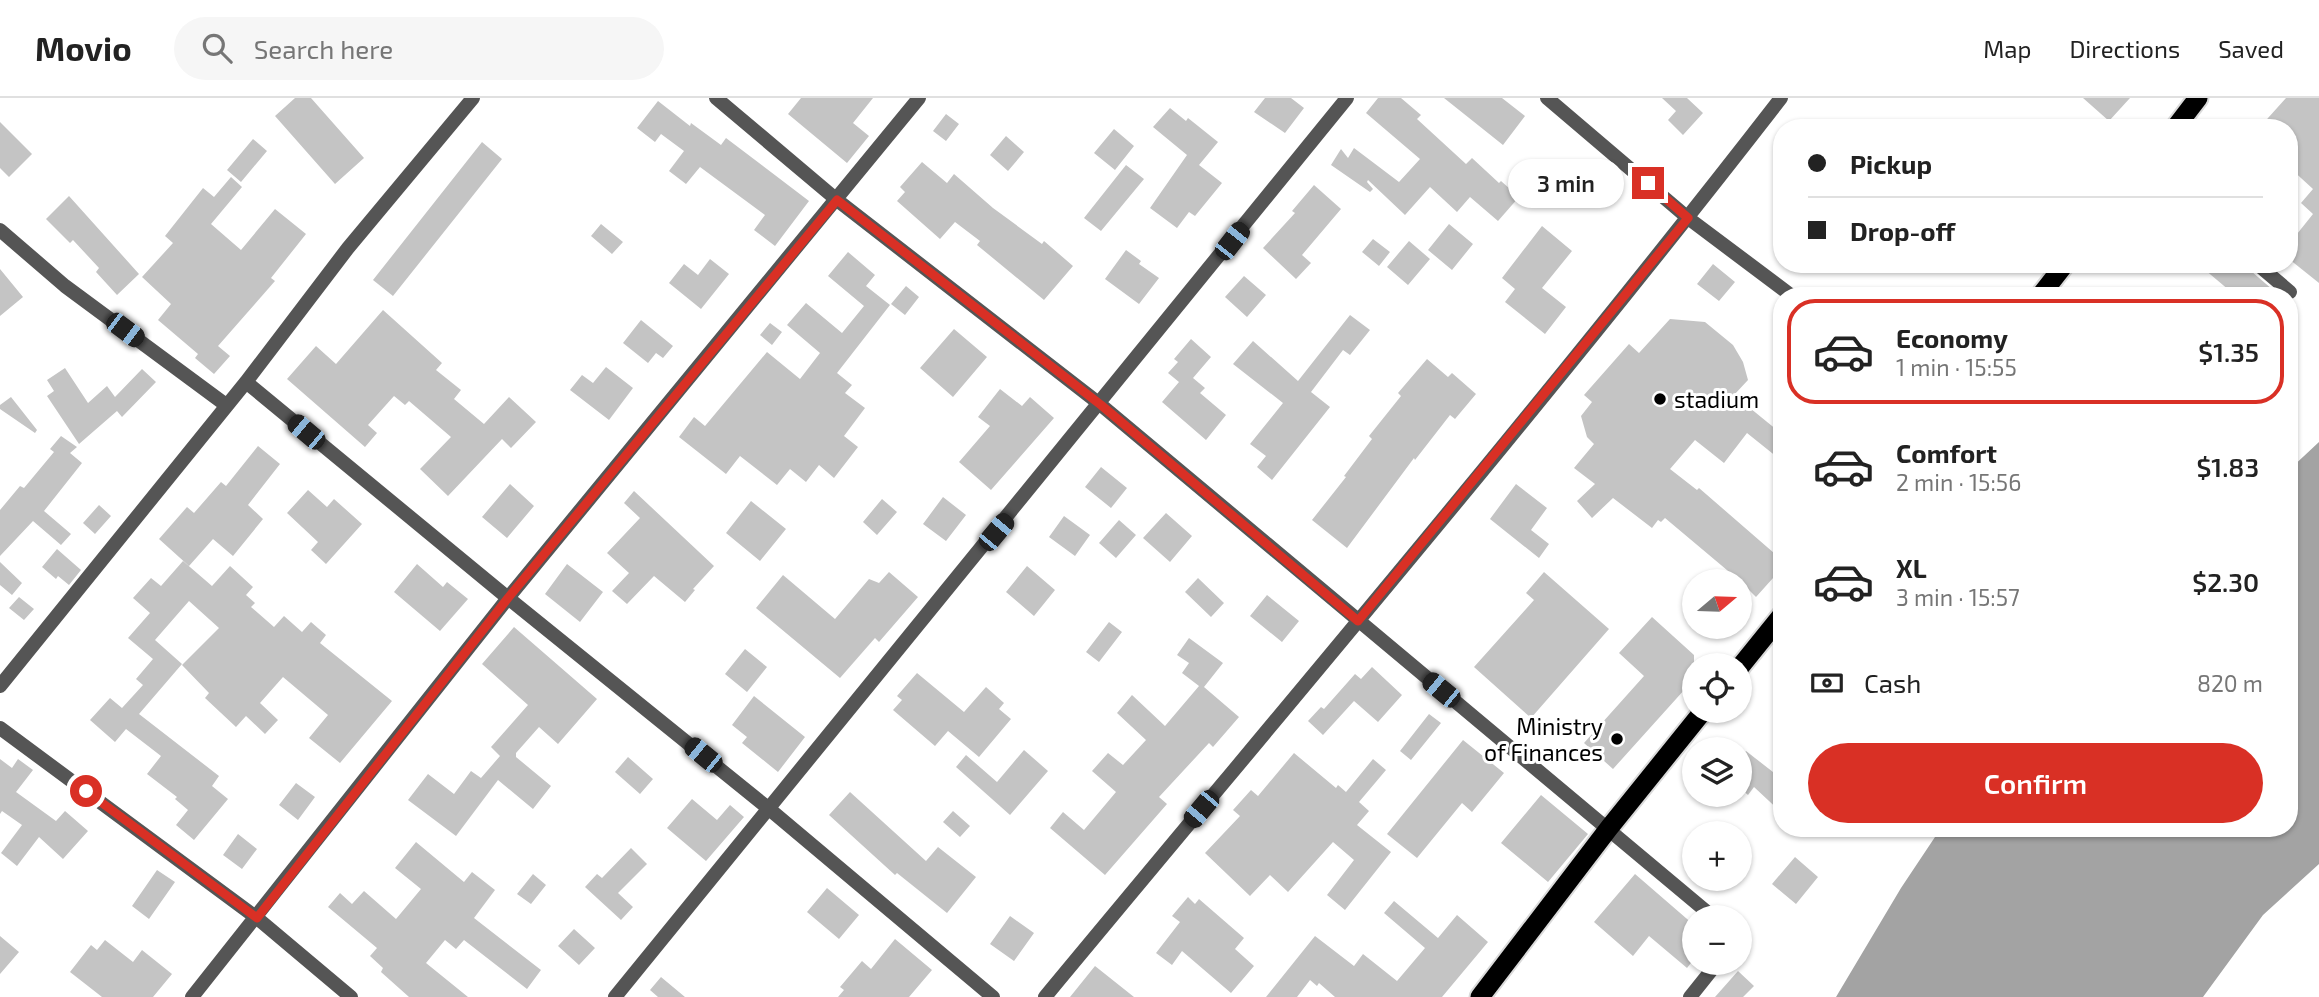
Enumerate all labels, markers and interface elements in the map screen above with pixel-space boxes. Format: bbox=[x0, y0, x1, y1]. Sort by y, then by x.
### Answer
search box bbox=[174, 17, 664, 80]
text: Movio bbox=[35, 28, 132, 68]
icon: search bbox=[198, 29, 236, 67]
text: Search here bbox=[254, 33, 393, 64]
text: Map bbox=[1983, 34, 2031, 63]
text: Directions bbox=[2069, 34, 2180, 63]
text: Saved bbox=[2218, 34, 2284, 63]
text: Pickup bbox=[1850, 148, 1932, 179]
callout: 3 min bbox=[1508, 158, 1624, 208]
route end bbox=[1632, 167, 1664, 199]
text: 3 min bbox=[1537, 169, 1595, 197]
text: Drop-off bbox=[1850, 215, 1955, 246]
car bbox=[1211, 218, 1254, 264]
car bbox=[102, 309, 149, 351]
icon: car bbox=[1812, 320, 1875, 383]
text: Economy bbox=[1896, 322, 2008, 353]
text: $1.35 bbox=[2198, 336, 2259, 367]
text: 1 min · 15:55 bbox=[1896, 353, 2017, 381]
place label: stadium bbox=[1674, 385, 1759, 413]
marker: stadium bbox=[1652, 391, 1668, 407]
car bbox=[284, 410, 329, 454]
icon: car bbox=[1812, 435, 1875, 498]
text: Comfort bbox=[1896, 437, 1997, 468]
text: $1.83 bbox=[2196, 451, 2259, 482]
text: 2 min · 15:56 bbox=[1896, 468, 2021, 496]
car bbox=[975, 509, 1018, 555]
icon: car bbox=[1812, 550, 1875, 613]
text: XL bbox=[1896, 552, 1927, 583]
text: $2.30 bbox=[2192, 566, 2259, 597]
north arrow bbox=[1682, 569, 1752, 639]
map controls bbox=[1682, 569, 1752, 975]
text: 3 min · 15:57 bbox=[1896, 583, 2020, 611]
button: locate bbox=[1682, 653, 1752, 723]
icon: cash bbox=[1808, 664, 1846, 702]
text: Cash bbox=[1864, 667, 1921, 698]
car bbox=[1419, 669, 1464, 711]
text: 820 m bbox=[2197, 669, 2263, 697]
place label: Ministry of Finances bbox=[1484, 712, 1603, 766]
marker: Ministry of Finances bbox=[1609, 731, 1625, 747]
car bbox=[681, 734, 726, 776]
button: layers bbox=[1682, 737, 1752, 807]
button: Confirm bbox=[1808, 743, 2263, 823]
route start bbox=[70, 775, 102, 807]
car bbox=[1180, 786, 1223, 832]
button: + bbox=[1682, 821, 1752, 891]
button: − bbox=[1682, 905, 1752, 975]

